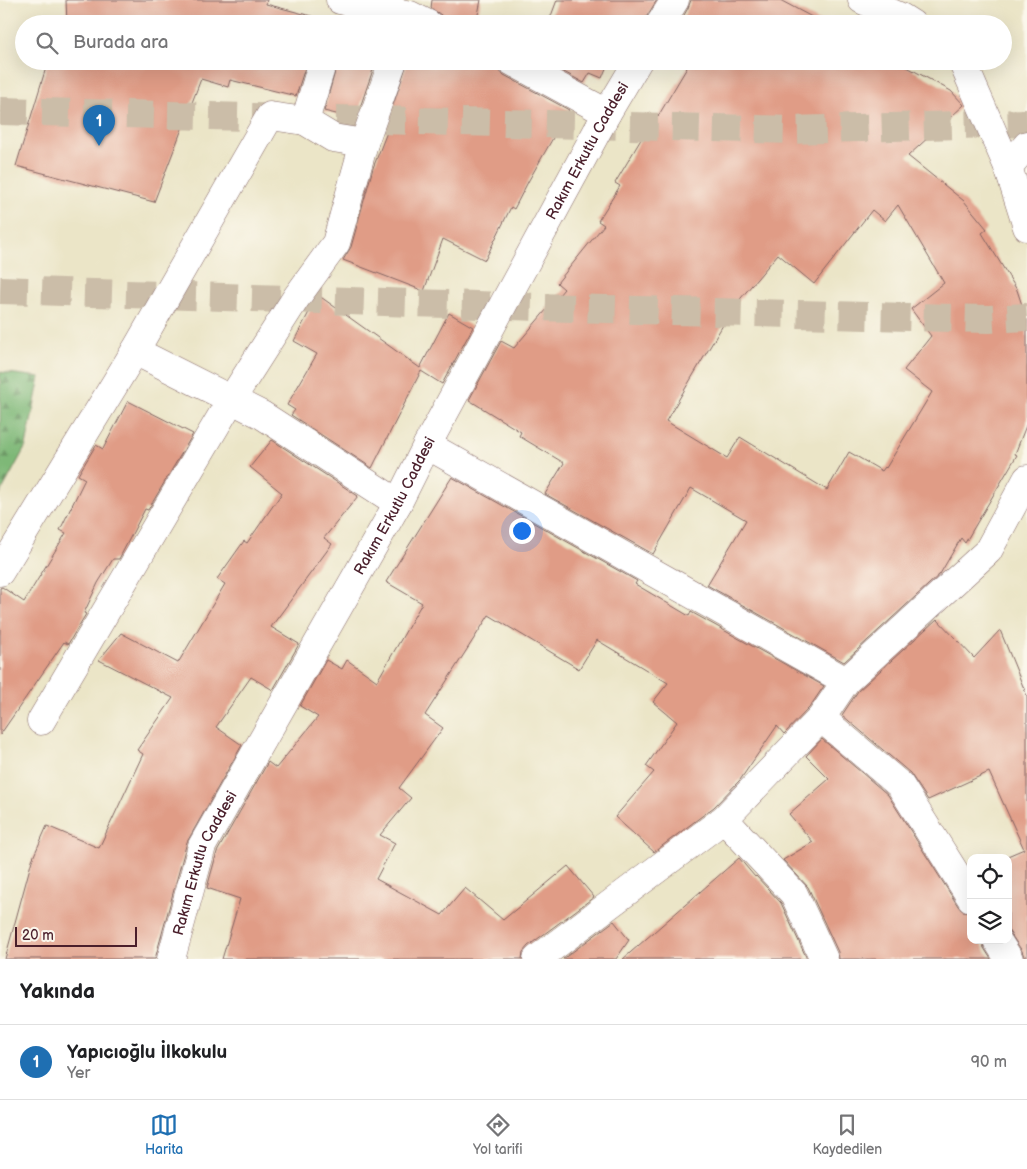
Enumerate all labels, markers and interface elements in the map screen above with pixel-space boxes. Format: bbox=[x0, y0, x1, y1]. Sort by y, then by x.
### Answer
search box bbox=[15, 15, 1012, 70]
icon: search bbox=[33, 29, 61, 57]
text: Burada ara bbox=[73, 31, 169, 54]
street label: Rakım Erkutlu Caddesi bbox=[542, 79, 633, 223]
pin: 1 bbox=[83, 105, 115, 146]
street label: Rakım Erkutlu Caddesi bbox=[349, 433, 439, 578]
your location bbox=[509, 518, 535, 544]
street label: Rakım Erkutlu Caddesi bbox=[168, 788, 241, 937]
map controls bbox=[967, 854, 1012, 944]
button: locate bbox=[967, 854, 1012, 899]
button: layers bbox=[967, 899, 1012, 944]
scale bar bbox=[15, 924, 138, 947]
text: 20 m bbox=[22, 927, 54, 944]
text: Yakında bbox=[20, 979, 95, 1004]
text: Yapıcıoğlu İlkokulu bbox=[67, 1041, 227, 1064]
text: 1 bbox=[33, 1053, 39, 1072]
text: 90 m bbox=[971, 1053, 1007, 1072]
text: Yer bbox=[67, 1064, 90, 1083]
tab: Harita bbox=[145, 1111, 183, 1158]
tab: Yol tarifi bbox=[473, 1111, 523, 1158]
tab: Kaydedilen bbox=[812, 1111, 882, 1158]

